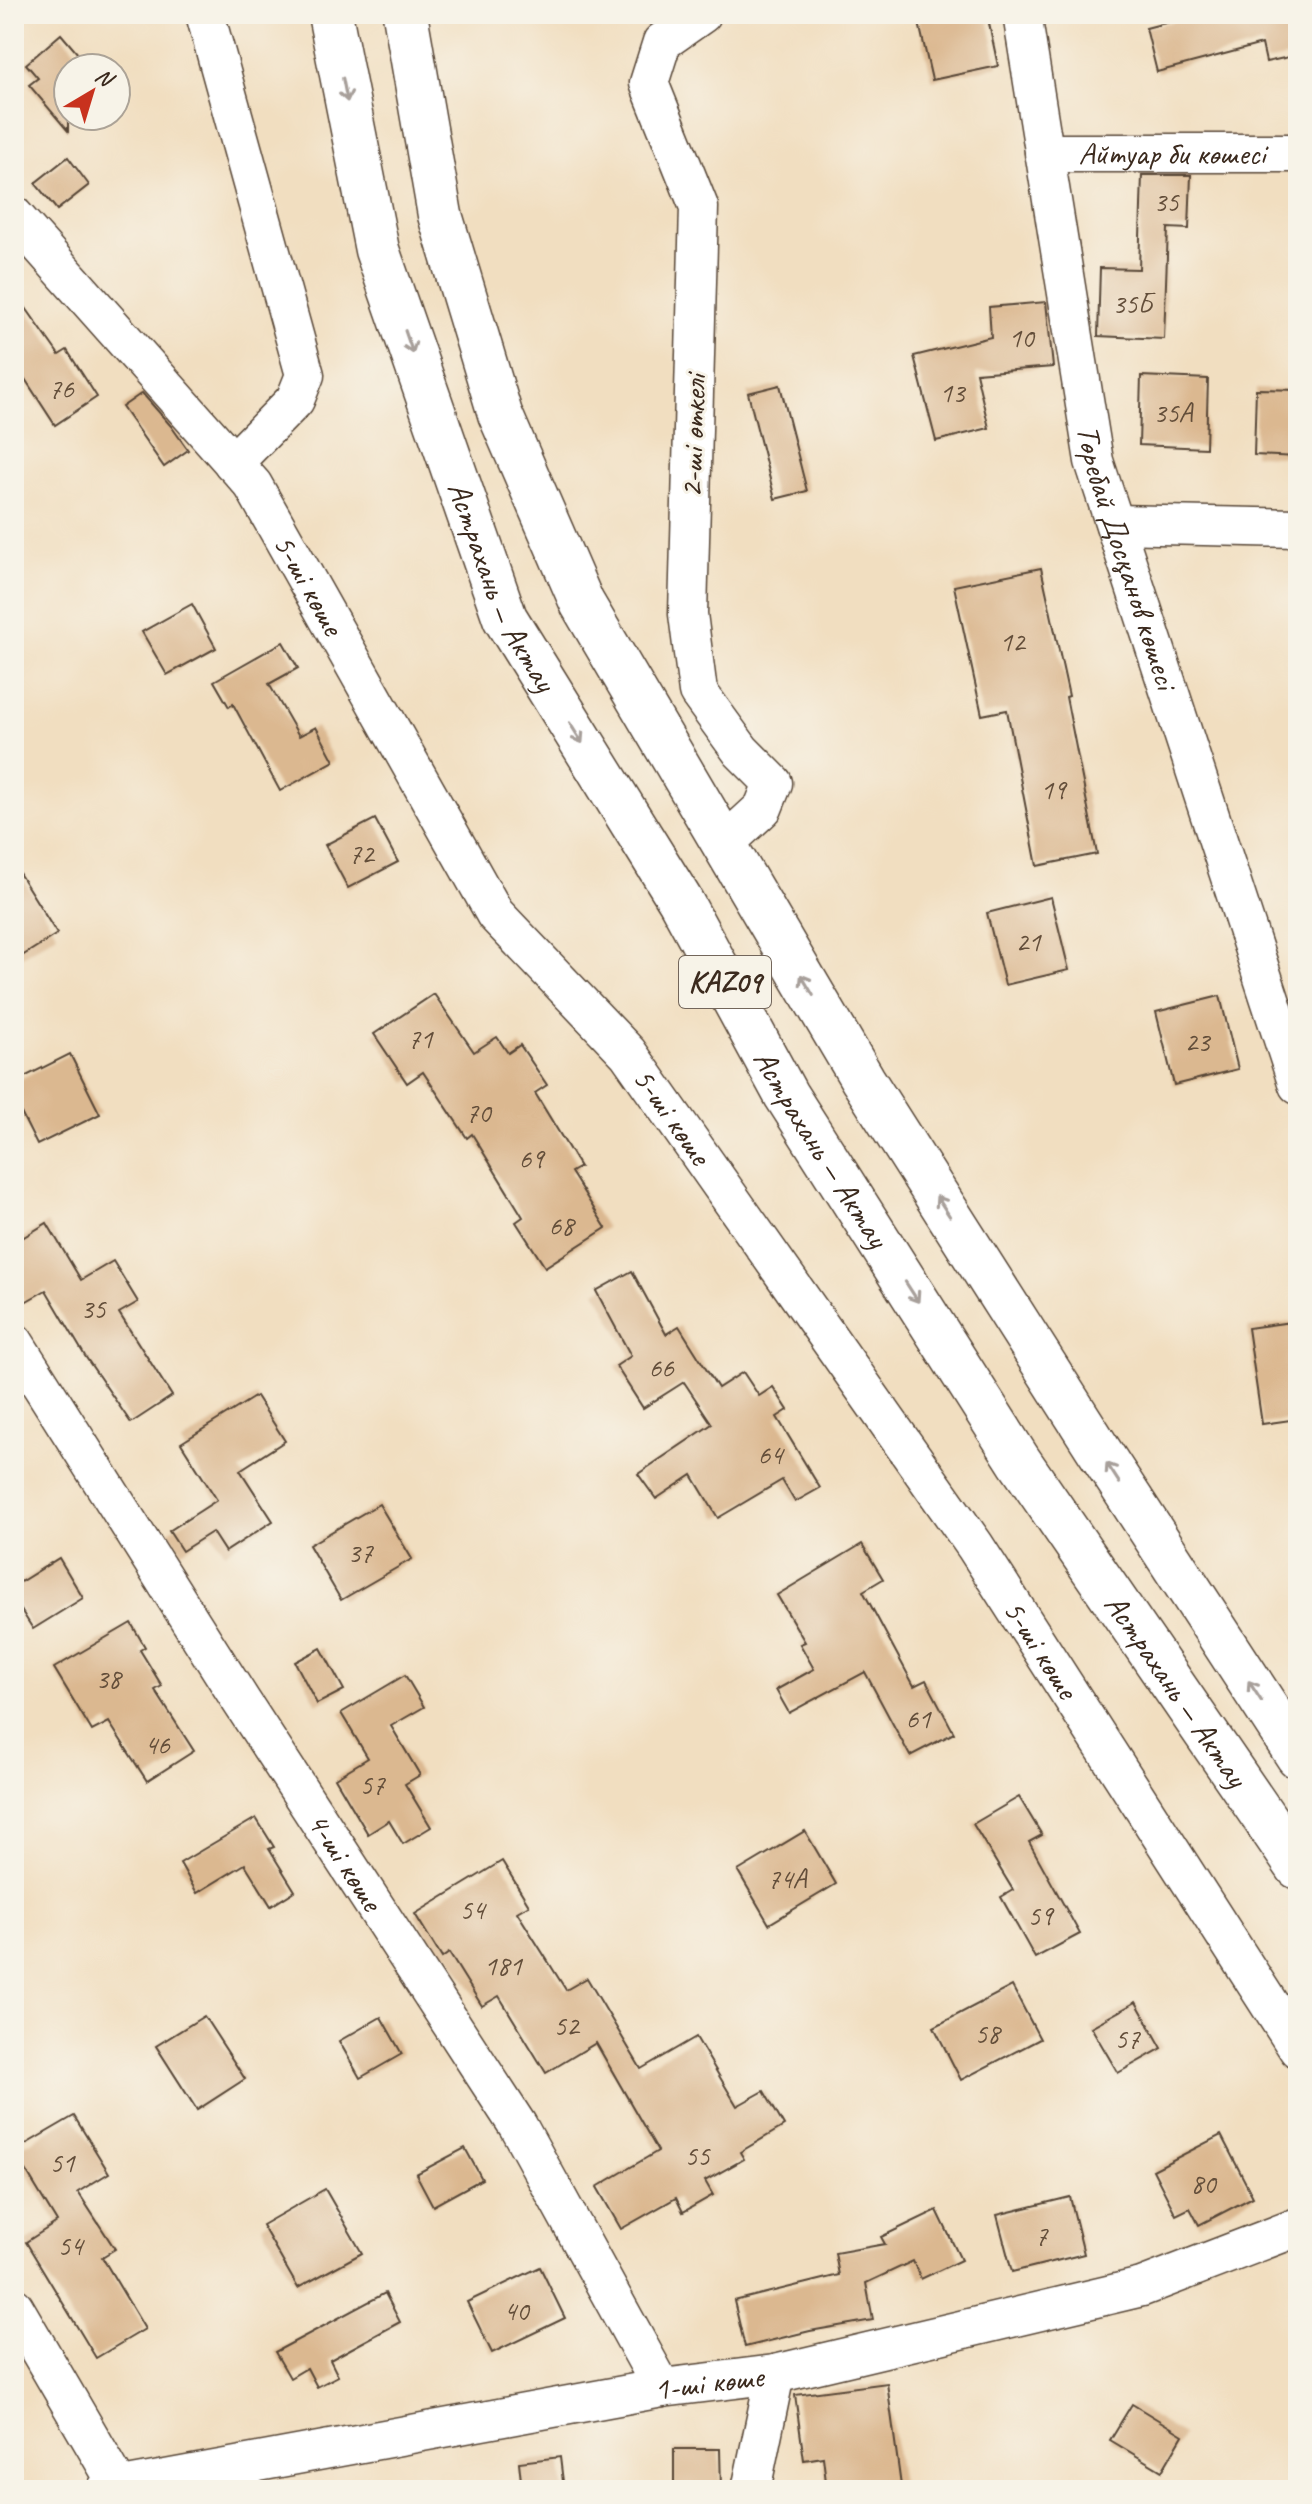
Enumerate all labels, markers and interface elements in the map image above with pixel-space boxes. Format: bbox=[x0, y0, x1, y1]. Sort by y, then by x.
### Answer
north arrow bbox=[52, 52, 132, 132]
text: N bbox=[90, 62, 120, 94]
one-way arrow bbox=[338, 77, 353, 103]
street label: Айтуар би көшесі bbox=[1078, 133, 1270, 174]
house number: 35 bbox=[1153, 184, 1180, 219]
house number: 35Б bbox=[1112, 286, 1156, 321]
house number: 10 bbox=[1008, 320, 1036, 355]
one-way arrow bbox=[403, 329, 417, 354]
street label: 2-ші өткелі bbox=[670, 370, 716, 498]
house number: 76 bbox=[48, 371, 75, 406]
house number: 13 bbox=[939, 375, 967, 410]
house number: 35А bbox=[1153, 395, 1195, 430]
street label: Төребай Досқанов көшесі bbox=[1068, 422, 1189, 698]
street label: Астрахань — Актау bbox=[439, 476, 567, 701]
street label: 5-шi көше bbox=[264, 527, 355, 645]
house number: 12 bbox=[999, 624, 1027, 659]
one-way arrow bbox=[569, 721, 585, 744]
house number: 19 bbox=[1040, 772, 1068, 807]
house number: 72 bbox=[348, 836, 376, 871]
house number: 21 bbox=[1015, 924, 1042, 959]
road number: KAZ09 bbox=[679, 956, 771, 1008]
one-way arrow bbox=[799, 974, 815, 997]
house number: 71 bbox=[407, 1021, 434, 1056]
house number: 23 bbox=[1184, 1024, 1212, 1059]
street label: Астрахань — Актау bbox=[745, 1042, 899, 1257]
street label: 5-шi көше bbox=[624, 1059, 722, 1175]
house number: 70 bbox=[465, 1095, 493, 1130]
house number: 69 bbox=[518, 1141, 546, 1176]
one-way arrow bbox=[935, 1196, 952, 1218]
house number: 68 bbox=[548, 1208, 576, 1243]
one-way arrow bbox=[904, 1280, 920, 1303]
house number: 35 bbox=[80, 1291, 107, 1326]
house number: 66 bbox=[648, 1350, 675, 1385]
house number: 64 bbox=[757, 1437, 785, 1472]
one-way arrow bbox=[1105, 1462, 1122, 1484]
house number: 37 bbox=[347, 1535, 374, 1570]
street label: Астрахань — Актау bbox=[1096, 1586, 1258, 1796]
street label: 5-шi көше bbox=[994, 1592, 1089, 1708]
house number: 38 bbox=[95, 1661, 123, 1696]
one-way arrow bbox=[1247, 1680, 1264, 1702]
house number: 61 bbox=[905, 1701, 932, 1736]
house number: 46 bbox=[144, 1727, 171, 1762]
house number: 57 bbox=[359, 1767, 386, 1802]
street label: 4-шi көше bbox=[298, 1804, 394, 1921]
house number: 74А bbox=[767, 1861, 809, 1896]
house number: 54 bbox=[459, 1892, 487, 1927]
house number: 59 bbox=[1027, 1898, 1055, 1933]
house number: 181 bbox=[484, 1948, 523, 1983]
house number: 52 bbox=[553, 2008, 581, 2043]
house number: 58 bbox=[974, 2016, 1002, 2051]
house number: 57 bbox=[1114, 2021, 1141, 2056]
house number: 55 bbox=[684, 2138, 711, 2173]
house number: 51 bbox=[49, 2145, 76, 2180]
house number: 80 bbox=[1190, 2166, 1218, 2201]
house number: 7 bbox=[1035, 2218, 1049, 2253]
house number: 54 bbox=[57, 2228, 85, 2263]
house number: 40 bbox=[503, 2293, 531, 2328]
street label: 1-ші көше bbox=[650, 2355, 768, 2410]

